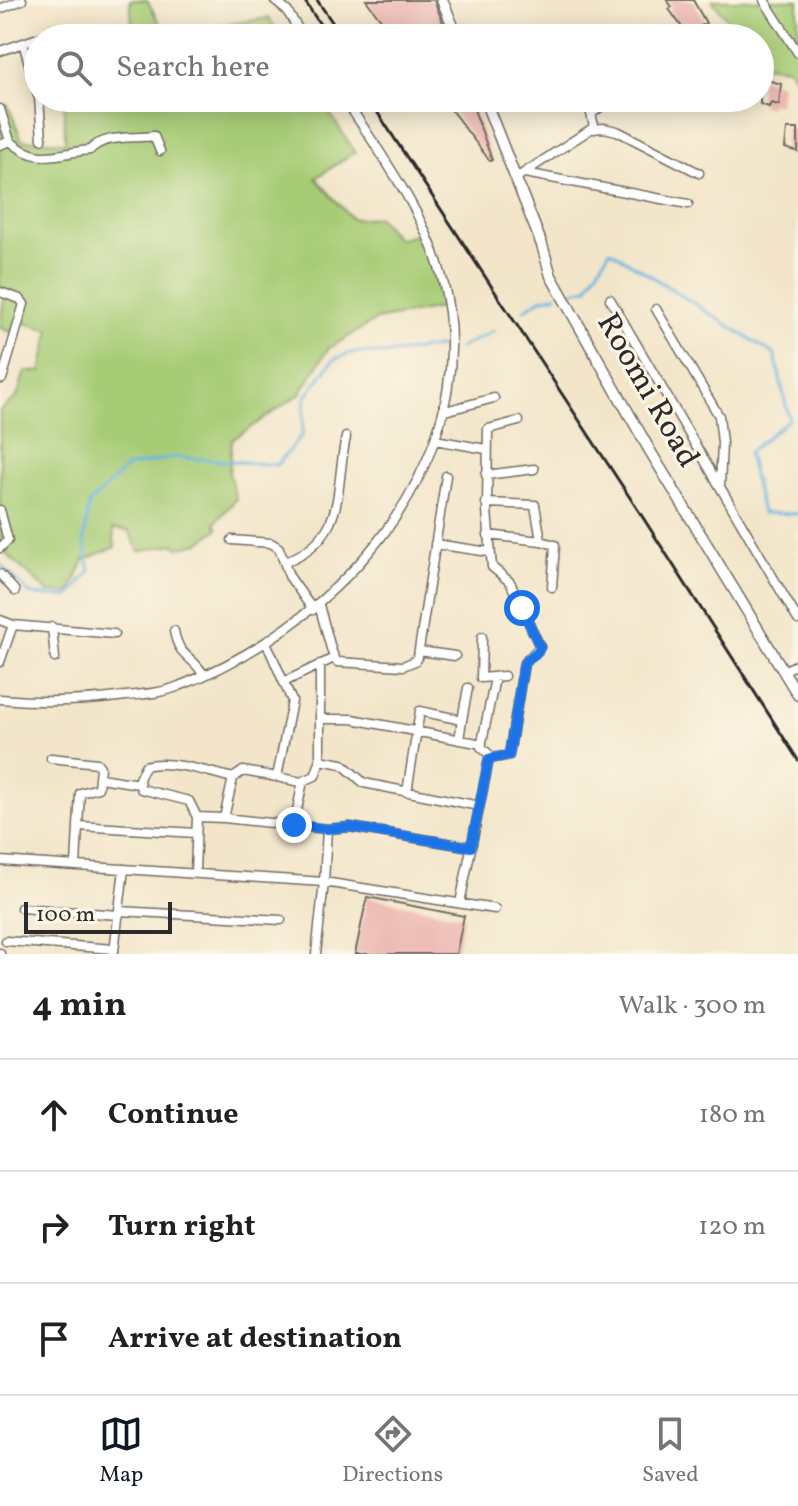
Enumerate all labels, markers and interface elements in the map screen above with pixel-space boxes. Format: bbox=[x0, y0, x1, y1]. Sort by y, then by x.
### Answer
search box bbox=[24, 24, 774, 112]
icon: search bbox=[52, 46, 96, 90]
text: Search here bbox=[116, 47, 270, 89]
street label: Roomi Road bbox=[585, 306, 709, 476]
route start bbox=[504, 590, 540, 626]
route end bbox=[276, 807, 312, 843]
scale bar bbox=[24, 898, 172, 934]
text: 100 m bbox=[36, 900, 95, 931]
text: 4 min bbox=[32, 983, 127, 1030]
text: Walk · 300 m bbox=[619, 988, 766, 1024]
icon: ahead bbox=[32, 1093, 76, 1137]
text: Continue bbox=[108, 1094, 239, 1136]
text: 180 m bbox=[699, 1097, 766, 1133]
icon: right bbox=[32, 1205, 76, 1249]
text: Turn right bbox=[108, 1206, 256, 1248]
text: 120 m bbox=[698, 1209, 766, 1245]
icon: arrive bbox=[32, 1317, 76, 1361]
text: Arrive at destination bbox=[108, 1318, 402, 1360]
tab: Map bbox=[99, 1412, 143, 1491]
tab: Directions bbox=[342, 1412, 443, 1491]
tab: Saved bbox=[642, 1412, 699, 1491]

